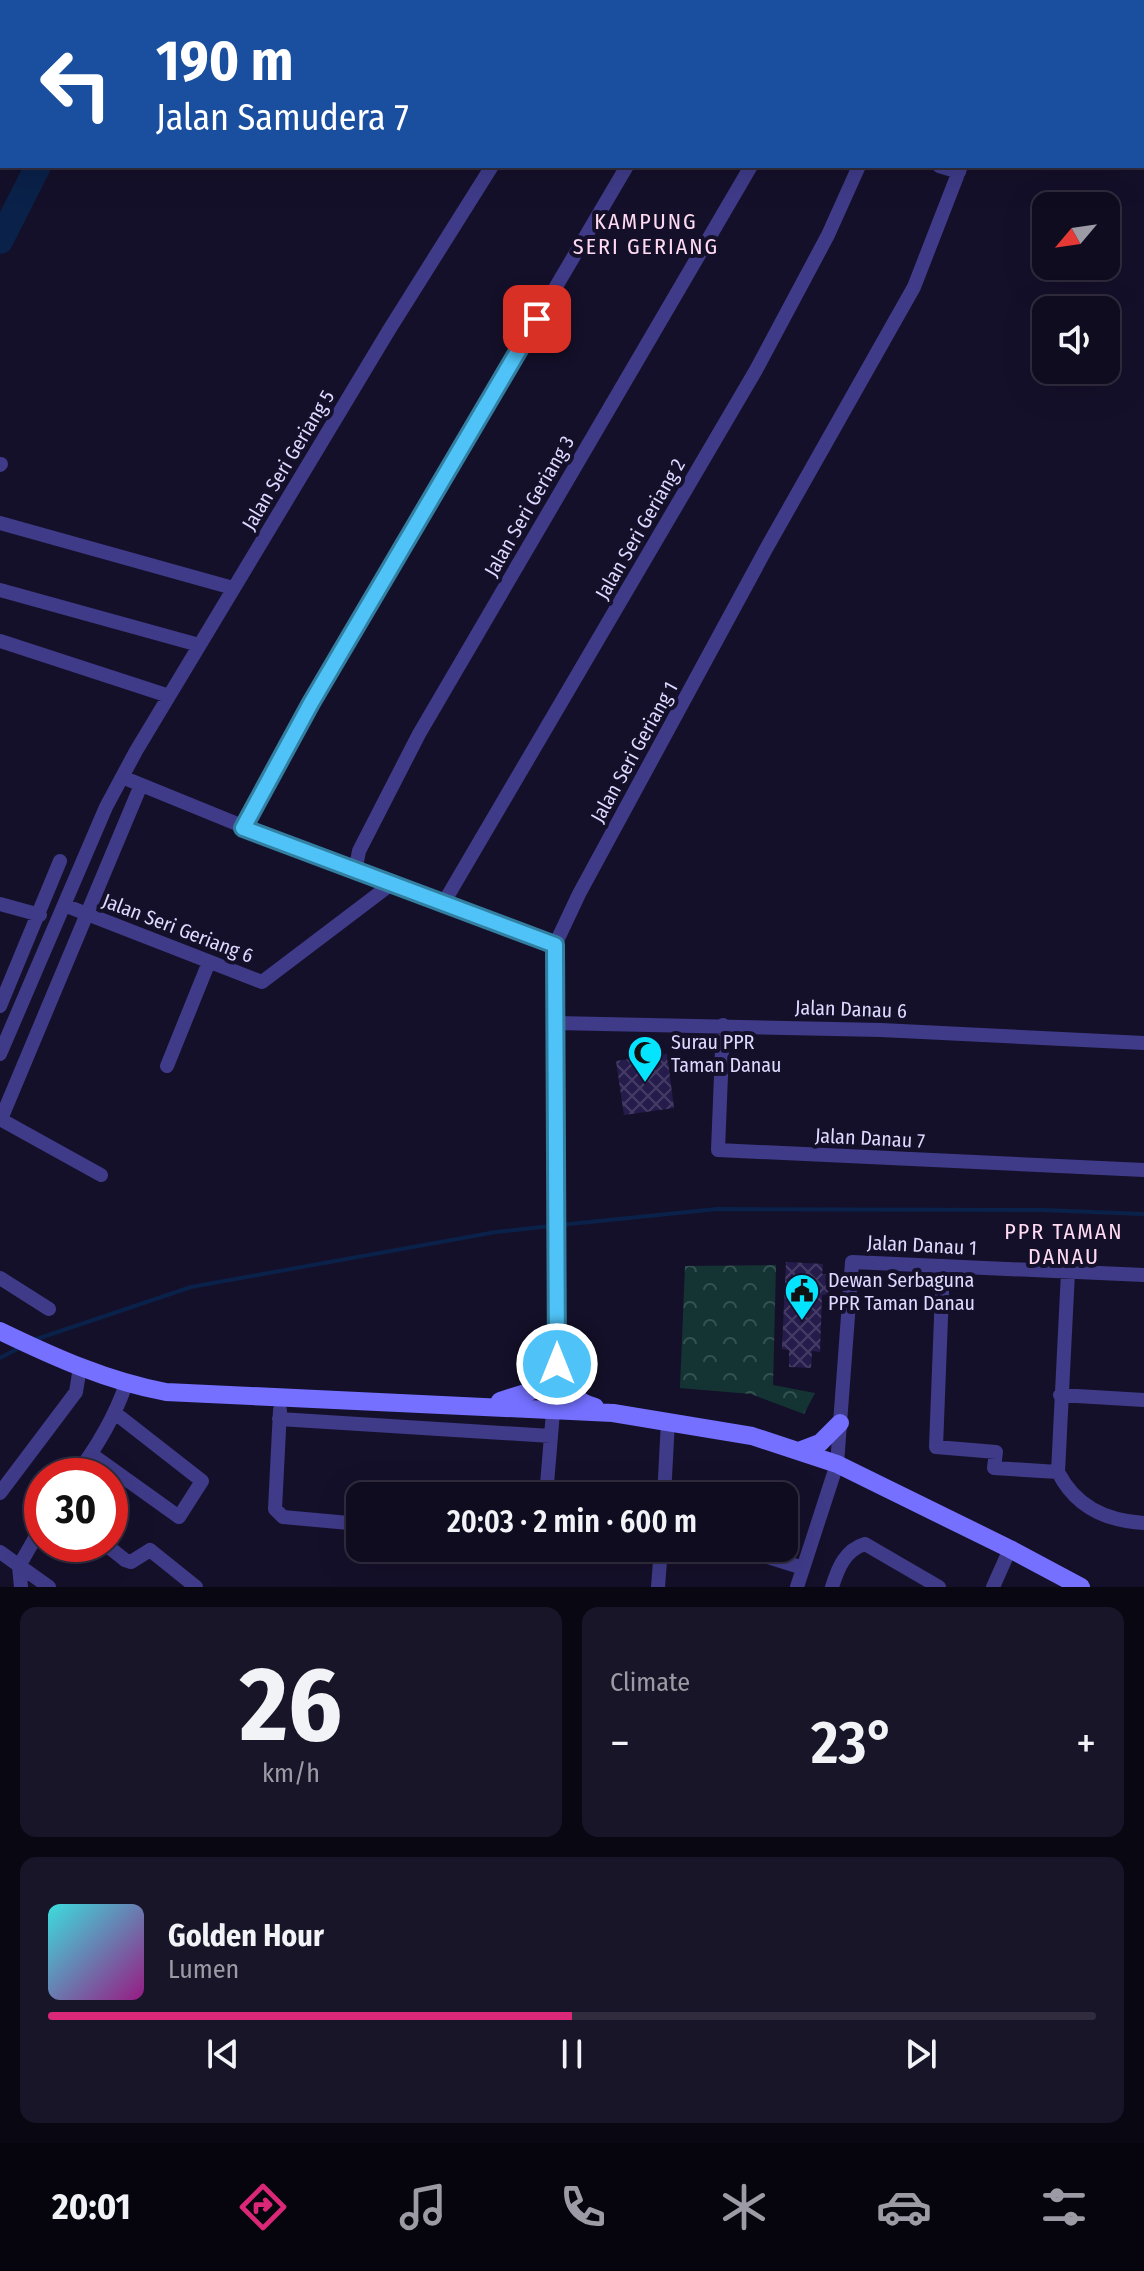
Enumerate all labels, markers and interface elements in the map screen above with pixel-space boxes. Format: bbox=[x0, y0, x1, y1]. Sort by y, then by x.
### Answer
text: 190 m bbox=[156, 28, 294, 95]
icon: left bbox=[24, 32, 128, 136]
text: Jalan Samudera 7 bbox=[156, 96, 409, 140]
north arrow bbox=[1032, 192, 1120, 280]
map controls bbox=[1032, 192, 1120, 384]
district label: KAMPUNG SERI GERIANG bbox=[573, 208, 719, 260]
pin bbox=[503, 285, 571, 353]
button: sound bbox=[1032, 296, 1120, 384]
icon: arrive bbox=[515, 297, 559, 341]
street label: Jalan Seri Geriang 5 bbox=[237, 386, 339, 534]
street label: Jalan Seri Geriang 3 bbox=[479, 431, 579, 581]
street label: Jalan Seri Geriang 2 bbox=[590, 454, 690, 604]
street label: Jalan Seri Geriang 1 bbox=[585, 677, 683, 827]
street label: Jalan Seri Geriang 6 bbox=[99, 888, 257, 968]
street label: Jalan Danau 6 bbox=[795, 995, 907, 1023]
place label: Surau PPR Taman Danau bbox=[671, 1030, 782, 1077]
mosque icon: Surau PPR Taman Danau bbox=[626, 1034, 664, 1084]
street label: Jalan Danau 7 bbox=[814, 1123, 926, 1153]
district label: PPR TAMAN DANAU bbox=[1004, 1218, 1124, 1270]
street label: Jalan Danau 1 bbox=[867, 1230, 977, 1260]
place label: Dewan Serbaguna PPR Taman Danau bbox=[828, 1268, 975, 1315]
public building icon: Dewan Serbaguna PPR Taman Danau bbox=[783, 1272, 821, 1322]
position arrow bbox=[515, 1322, 599, 1406]
speed limit sign: 30 bbox=[24, 1458, 128, 1562]
text: 20:03 · 2 min · 600 m bbox=[447, 1504, 697, 1540]
text: 26 bbox=[240, 1643, 342, 1768]
text: Climate bbox=[610, 1667, 690, 1698]
text: 23° bbox=[811, 1707, 895, 1779]
text: − bbox=[610, 1717, 630, 1770]
text: + bbox=[1076, 1717, 1096, 1770]
text: km/h bbox=[262, 1758, 320, 1789]
text: Golden Hour bbox=[168, 1918, 324, 1954]
text: Lumen bbox=[168, 1954, 239, 1985]
icon: previous bbox=[201, 2032, 245, 2076]
icon: pause bbox=[550, 2032, 594, 2076]
icon: next bbox=[899, 2032, 943, 2076]
icon: directions bbox=[235, 2179, 291, 2235]
icon: music bbox=[395, 2179, 451, 2235]
icon: phone bbox=[555, 2179, 611, 2235]
icon: climate bbox=[716, 2179, 772, 2235]
icon: car bbox=[876, 2179, 932, 2235]
icon: filters bbox=[1036, 2179, 1092, 2235]
text: 20:01 bbox=[52, 2185, 131, 2229]

